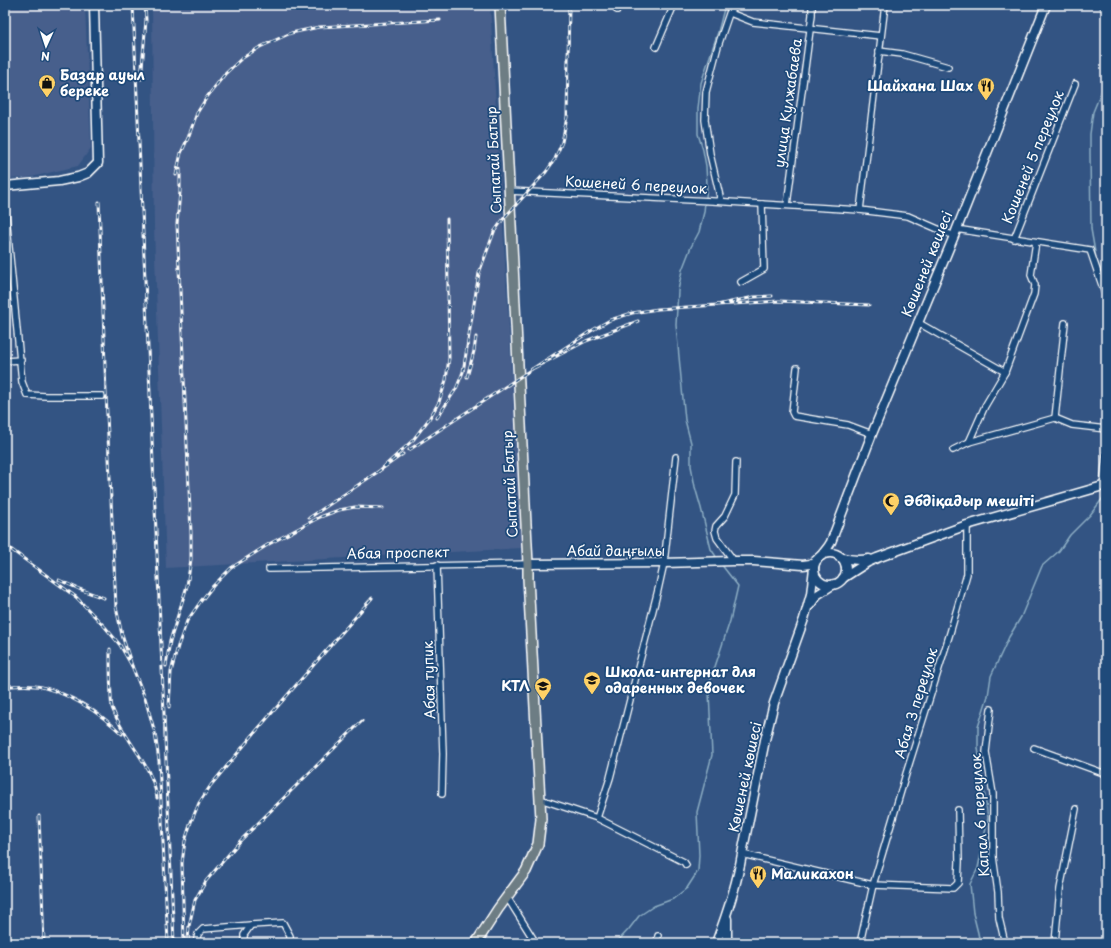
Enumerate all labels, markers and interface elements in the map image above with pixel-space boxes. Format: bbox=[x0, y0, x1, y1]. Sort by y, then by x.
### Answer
north arrow bbox=[26, 26, 66, 66]
street label: улица Кулжабаева bbox=[768, 37, 807, 169]
text: N bbox=[40, 48, 50, 65]
place label: Базар ауыл береке bbox=[60, 64, 145, 101]
shop icon: Базар ауыл береке bbox=[37, 73, 57, 98]
place label: Шайхана Шах bbox=[867, 75, 973, 96]
restaurant icon: Шайхана Шах bbox=[976, 76, 996, 101]
street label: Кошеней 5 переулок bbox=[996, 86, 1069, 227]
street label: Сыпатай Батыр bbox=[480, 106, 507, 214]
street label: Кошеней 6 переулок bbox=[564, 170, 708, 199]
street label: Көшеней көшесі bbox=[896, 208, 957, 320]
street label: Сыпатай Батыр bbox=[496, 430, 523, 538]
place label: Әбдіқадыр мешіті bbox=[904, 490, 1034, 511]
mosque icon: Әбдіқадыр мешіті bbox=[881, 491, 901, 516]
street label: Абай даңғылы bbox=[567, 540, 665, 561]
street label: Абая проспект bbox=[347, 541, 450, 564]
street label: Абая тупик bbox=[417, 640, 440, 720]
street label: Абая 3 переулок bbox=[889, 644, 943, 761]
place label: Школа-интернат для одаренных девочек bbox=[605, 661, 756, 698]
school or university icon: Школа-интернат для одаренных девочек bbox=[582, 670, 602, 695]
place label: КТЛ bbox=[501, 675, 530, 696]
school or university icon: КТЛ bbox=[533, 676, 553, 701]
street label: Көшеней көшесі bbox=[723, 720, 766, 834]
street label: Капал 6 переулок bbox=[965, 752, 994, 877]
place label: Маликахон bbox=[771, 863, 854, 884]
restaurant icon: Маликахон bbox=[748, 864, 768, 889]

